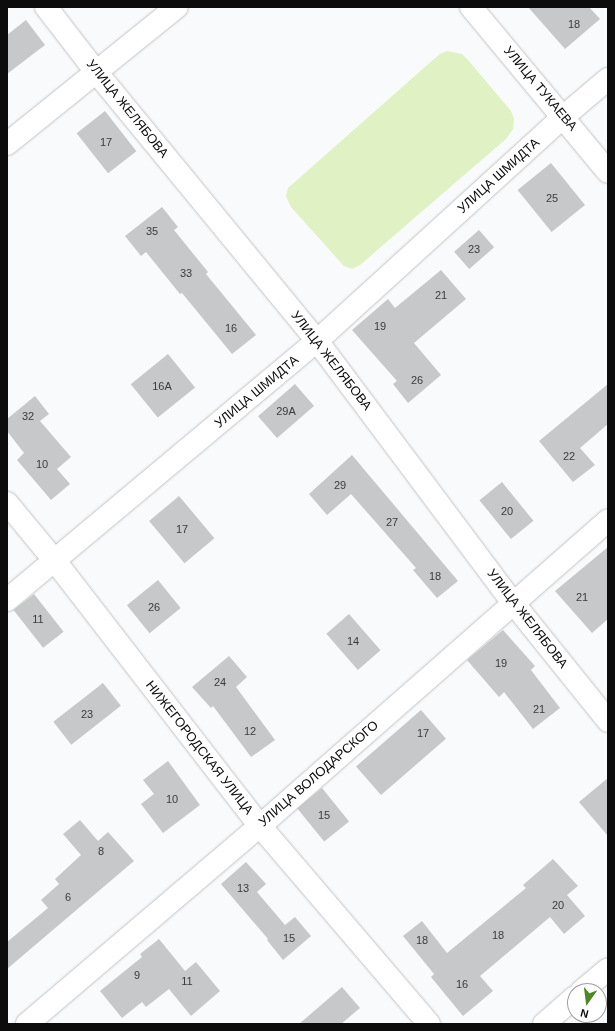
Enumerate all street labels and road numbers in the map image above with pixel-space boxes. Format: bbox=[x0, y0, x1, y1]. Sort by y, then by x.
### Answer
street label: УЛИЦА ТУКАЕВА bbox=[500, 44, 580, 134]
street label: УЛИЦА ЖЕЛЯБОВА bbox=[83, 57, 171, 161]
street label: УЛИЦА ШМИДТА bbox=[455, 135, 543, 217]
street label: УЛИЦА ЖЕЛЯБОВА bbox=[287, 308, 375, 414]
street label: УЛИЦА ШМИДТА bbox=[212, 352, 302, 432]
street label: УЛИЦА ЖЕЛЯБОВА bbox=[483, 566, 571, 672]
street label: НИЖЕГОРОДСКАЯ УЛИЦА bbox=[142, 678, 256, 818]
street label: УЛИЦА ВОЛОДАРСКОГО bbox=[256, 718, 382, 830]

